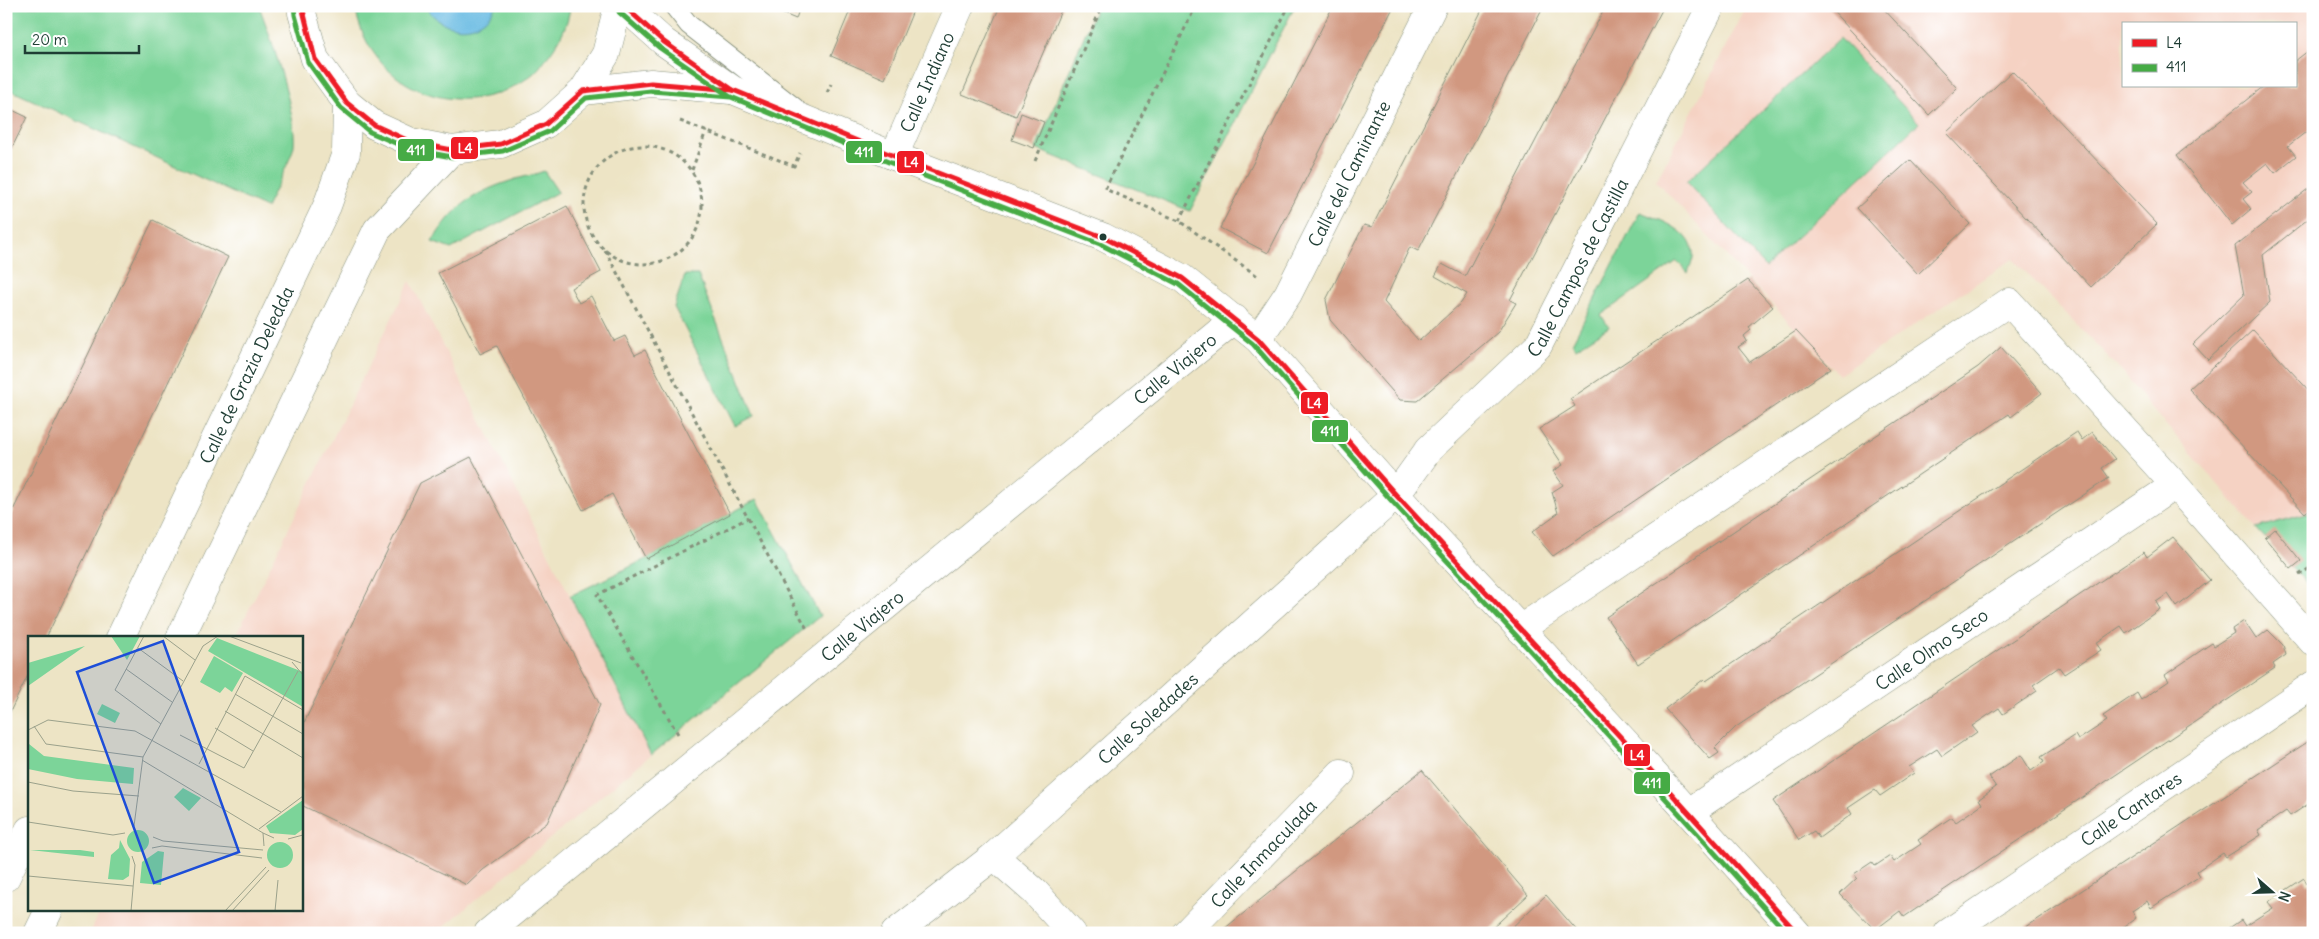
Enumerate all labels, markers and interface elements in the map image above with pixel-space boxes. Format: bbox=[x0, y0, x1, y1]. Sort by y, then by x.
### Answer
scale bar bbox=[25, 22, 139, 54]
legend bbox=[2122, 22, 2296, 88]
street label: Calle Indiano bbox=[894, 28, 959, 136]
text: 20 m bbox=[32, 30, 67, 49]
text: L4 bbox=[2166, 33, 2182, 52]
text: 411 bbox=[2166, 57, 2186, 76]
street label: Calle del Caminante bbox=[1302, 96, 1395, 251]
line badge: L4 bbox=[450, 136, 479, 160]
line badge: 411 bbox=[397, 138, 435, 162]
text: L4 bbox=[457, 139, 473, 157]
line badge: 411 bbox=[845, 140, 883, 164]
text: 411 bbox=[406, 141, 426, 159]
text: 411 bbox=[854, 143, 874, 161]
line badge: L4 bbox=[896, 150, 925, 174]
text: L4 bbox=[903, 153, 919, 171]
street label: Calle Campos de Castilla bbox=[1522, 174, 1633, 362]
unlabelled marker bbox=[1098, 232, 1108, 242]
street label: Calle de Grazia Deledda bbox=[194, 282, 298, 467]
street label: Calle Viajero bbox=[1129, 328, 1221, 409]
line badge: L4 bbox=[1300, 391, 1329, 415]
text: L4 bbox=[1306, 394, 1322, 412]
line badge: 411 bbox=[1311, 419, 1349, 443]
text: 411 bbox=[1320, 422, 1340, 440]
street label: Calle Viajero bbox=[816, 585, 908, 667]
street label: Calle Olmo Seco bbox=[1870, 603, 1992, 695]
inset map bbox=[28, 636, 302, 912]
street label: Calle Soledades bbox=[1093, 667, 1203, 769]
line badge: L4 bbox=[1623, 743, 1651, 767]
text: L4 bbox=[1629, 746, 1645, 764]
street label: Calle Cantares bbox=[2076, 766, 2186, 851]
line badge: 411 bbox=[1633, 771, 1671, 795]
text: 411 bbox=[1642, 774, 1662, 792]
street label: Calle Inmaculada bbox=[1205, 794, 1321, 913]
north arrow bbox=[2246, 866, 2296, 916]
text: N bbox=[2274, 889, 2294, 904]

